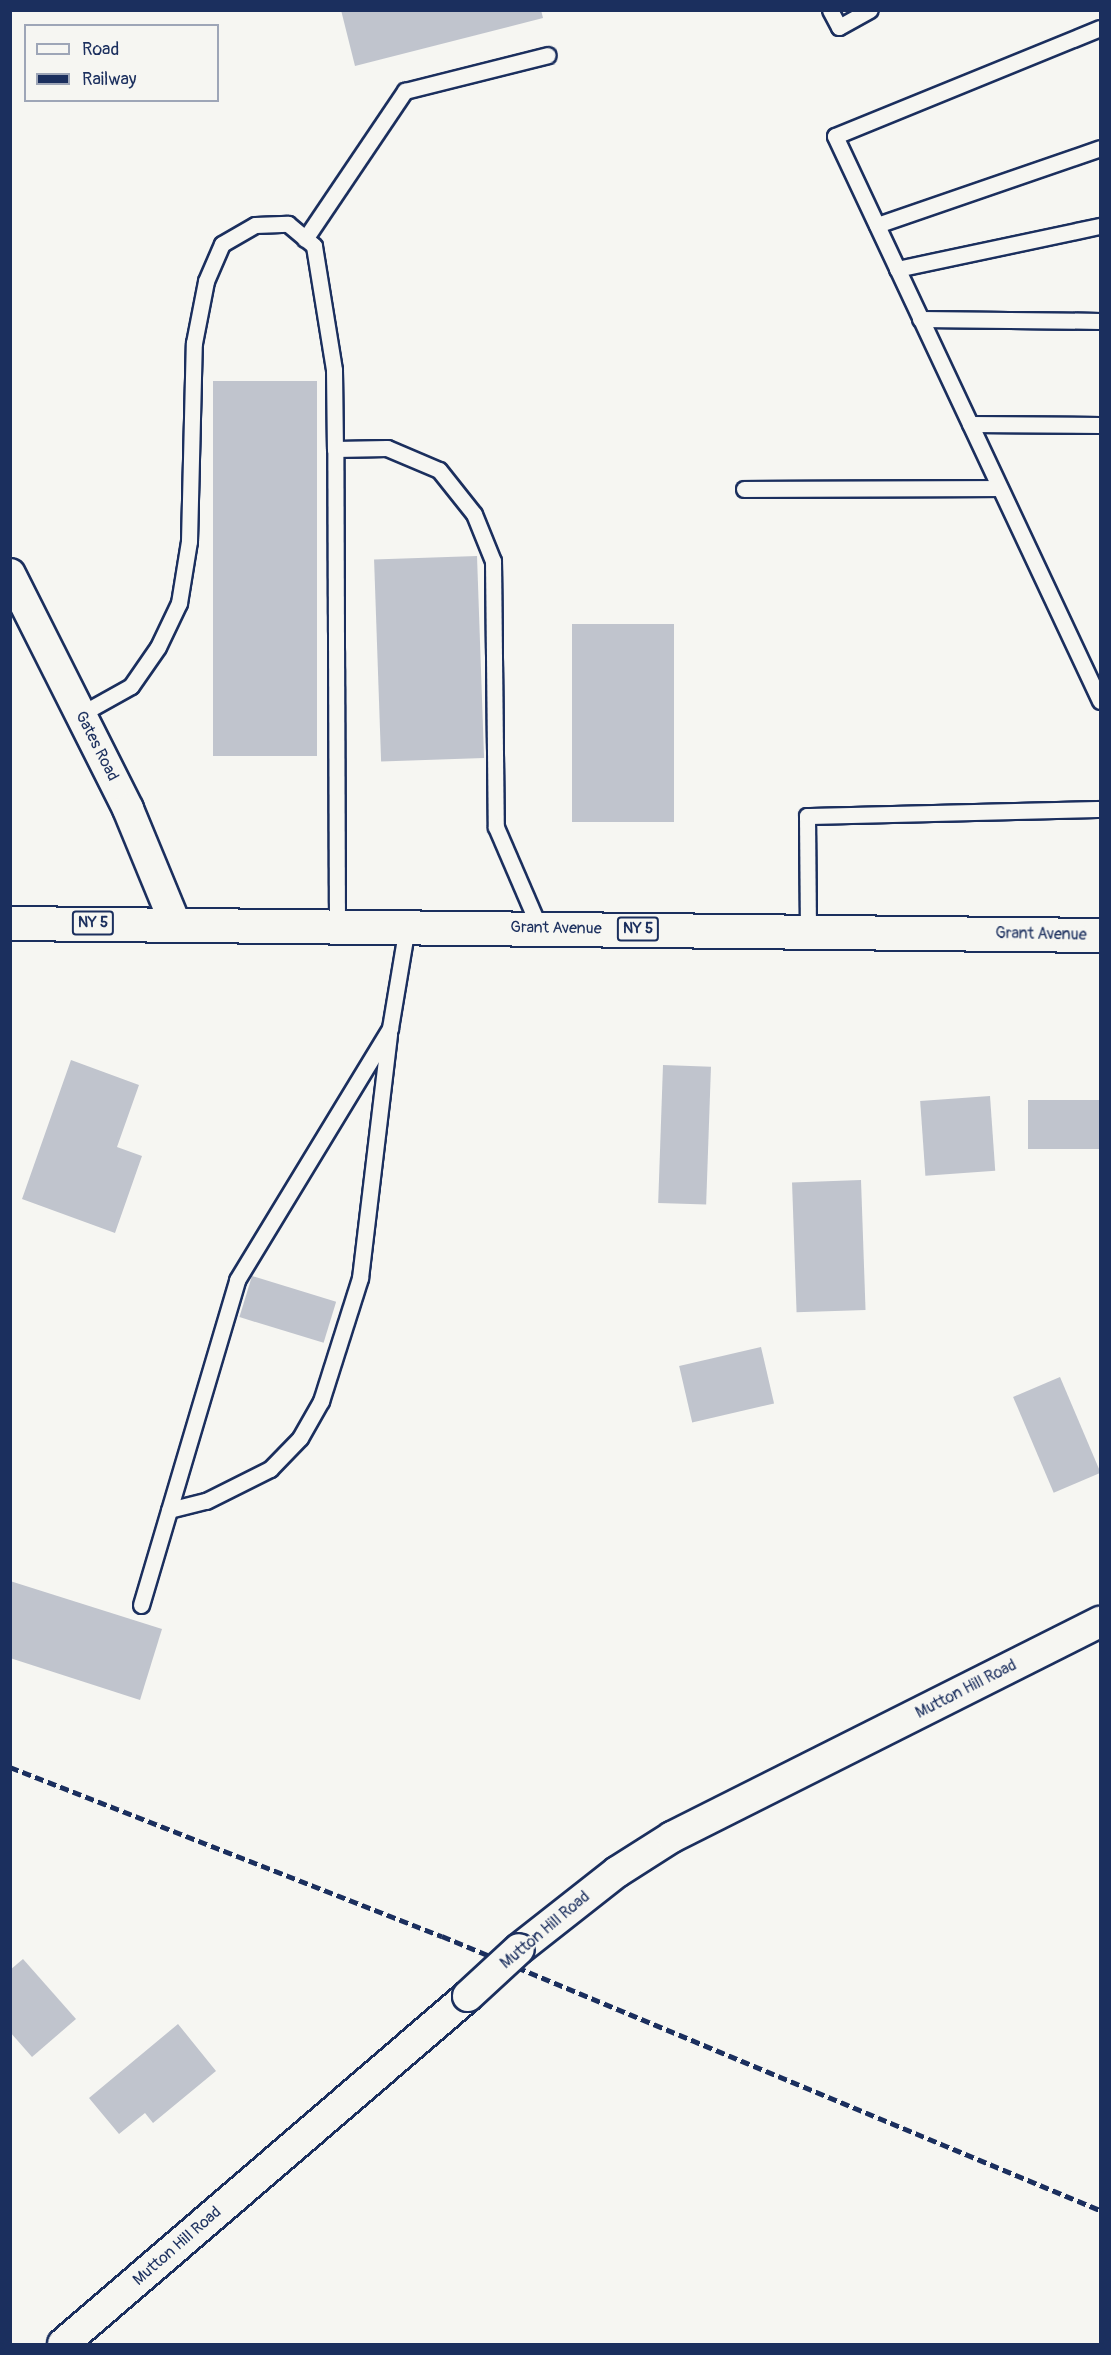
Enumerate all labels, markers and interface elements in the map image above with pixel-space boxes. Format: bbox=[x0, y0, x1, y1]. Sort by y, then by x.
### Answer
legend bbox=[24, 24, 219, 102]
text: Road bbox=[82, 38, 119, 61]
text: Railway bbox=[82, 68, 137, 91]
street label: Gates Road bbox=[71, 708, 123, 784]
road number: NY 5 bbox=[70, 911, 116, 935]
road number: NY 5 bbox=[616, 917, 660, 941]
street label: Grant Avenue bbox=[510, 918, 602, 938]
street label: Grant Avenue bbox=[995, 924, 1087, 944]
street label: Mutton Hill Road bbox=[912, 1655, 1020, 1723]
street label: Mutton Hill Road bbox=[496, 1887, 594, 1973]
street label: Mutton Hill Road bbox=[129, 2202, 225, 2290]

